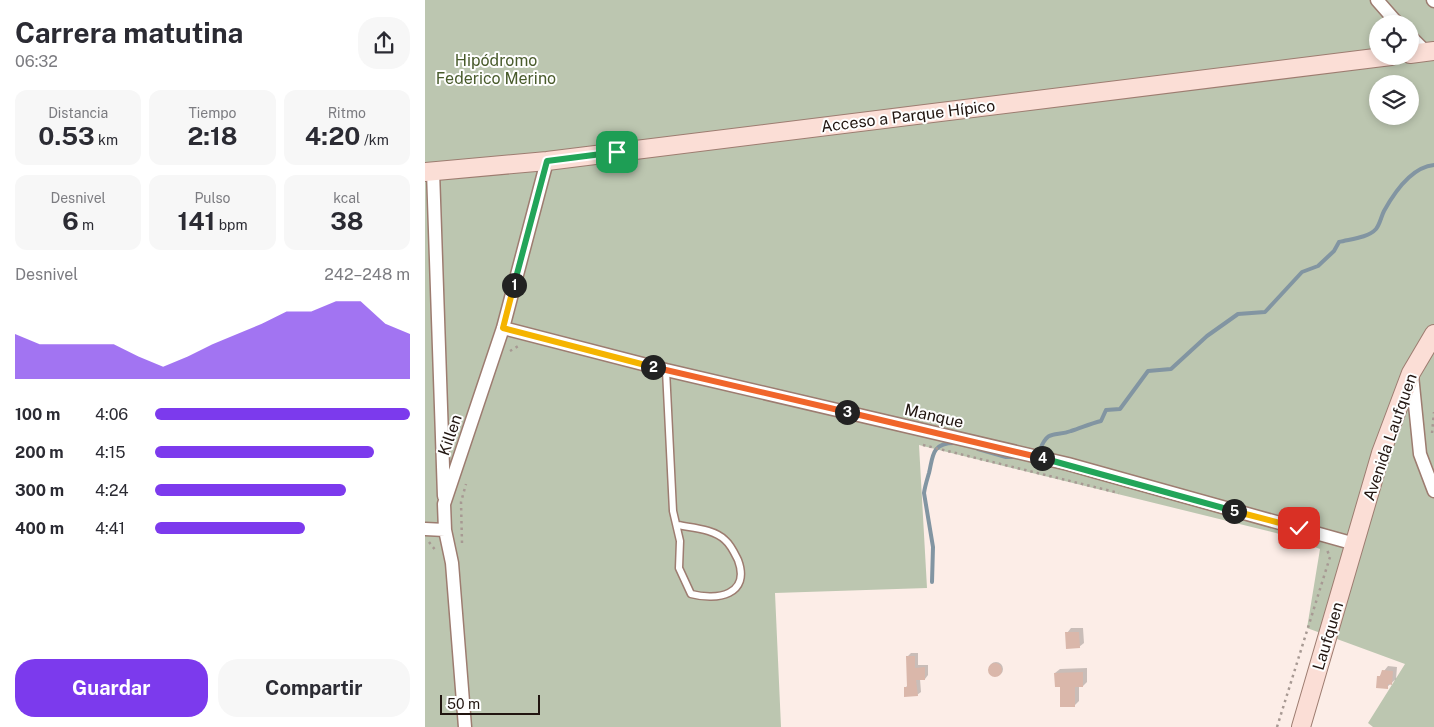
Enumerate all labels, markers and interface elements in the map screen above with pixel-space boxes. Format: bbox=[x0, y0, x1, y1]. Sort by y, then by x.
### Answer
map controls bbox=[1369, 15, 1419, 125]
button: locate bbox=[1369, 15, 1419, 65]
text: Carrera matutina bbox=[15, 16, 243, 49]
button: share bbox=[358, 17, 410, 69]
park label: Hipódromo Federico Merino bbox=[436, 51, 556, 88]
text: 06:32 bbox=[15, 52, 58, 71]
button: layers bbox=[1369, 75, 1419, 125]
street label: Acceso a Parque Hípico bbox=[820, 96, 996, 136]
text: Distancia bbox=[48, 105, 108, 121]
text: Tiempo bbox=[188, 105, 237, 121]
text: Ritmo bbox=[328, 105, 366, 121]
text: 0.53 bbox=[38, 121, 95, 151]
text: 2:18 bbox=[187, 121, 238, 151]
text: 4:20 bbox=[305, 121, 361, 151]
pin bbox=[596, 131, 638, 173]
text: km bbox=[95, 132, 118, 148]
text: /km bbox=[361, 132, 389, 148]
icon: arrive bbox=[603, 138, 631, 166]
text: Desnivel bbox=[51, 190, 106, 206]
text: Pulso bbox=[194, 190, 231, 206]
text: kcal bbox=[333, 190, 360, 206]
text: 6 bbox=[62, 206, 79, 236]
text: 141 bbox=[177, 206, 215, 236]
text: 38 bbox=[330, 206, 363, 236]
text: m bbox=[79, 217, 94, 233]
text: bpm bbox=[215, 217, 248, 233]
text: Desnivel bbox=[15, 265, 78, 284]
text: 242–248 m bbox=[324, 265, 410, 284]
pin: 1 bbox=[501, 272, 527, 298]
text: 1 bbox=[512, 277, 518, 293]
pin: 2 bbox=[641, 354, 665, 380]
text: 2 bbox=[649, 359, 658, 375]
street label: Avenida Laufquen bbox=[1359, 371, 1421, 503]
pin: 3 bbox=[835, 400, 859, 424]
street label: Manque bbox=[903, 400, 965, 432]
text: 3 bbox=[843, 404, 852, 420]
text: 100 m bbox=[15, 405, 60, 424]
text: 4:06 bbox=[95, 405, 128, 424]
street label: Killen bbox=[434, 412, 466, 458]
text: 200 m bbox=[15, 443, 64, 462]
text: 4:15 bbox=[95, 443, 125, 462]
pin: 4 bbox=[1029, 446, 1055, 470]
text: 4 bbox=[1038, 450, 1047, 466]
text: 300 m bbox=[15, 481, 64, 500]
text: 4:24 bbox=[95, 481, 129, 500]
pin: 5 bbox=[1221, 498, 1247, 524]
text: 5 bbox=[1230, 503, 1239, 519]
pin bbox=[1278, 507, 1320, 549]
icon: check bbox=[1285, 514, 1313, 542]
text: 400 m bbox=[15, 519, 64, 538]
text: 4:41 bbox=[95, 519, 125, 538]
street label: Laufquen bbox=[1309, 600, 1347, 672]
button: Guardar bbox=[15, 659, 208, 717]
button: Compartir bbox=[218, 659, 410, 717]
scale bar bbox=[440, 692, 540, 715]
text: 50 m bbox=[447, 696, 480, 712]

